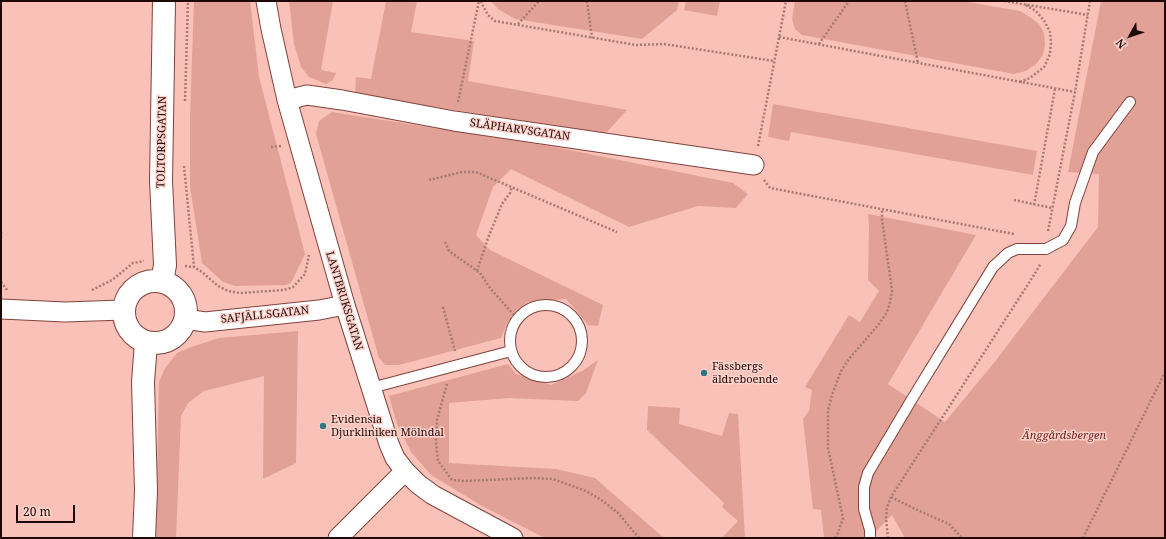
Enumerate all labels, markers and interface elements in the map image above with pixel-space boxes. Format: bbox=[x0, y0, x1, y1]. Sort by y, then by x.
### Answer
north arrow bbox=[1110, 16, 1150, 56]
text: N bbox=[1112, 36, 1129, 52]
street label: TOLTORPSGATAN bbox=[155, 96, 169, 188]
street label: SLÄPHARVSGATAN bbox=[469, 116, 571, 144]
street label: LANTBRUKSGATAN bbox=[323, 250, 365, 352]
street label: SAFJÄLLSGATAN bbox=[220, 304, 310, 326]
place label: Fässbergs äldreboende bbox=[712, 360, 778, 386]
marker: Fässbergs äldreboende bbox=[699, 368, 709, 378]
place label: Evidensia Djurkliniken Mölndal bbox=[331, 413, 444, 439]
marker: Evidensia Djurkliniken Mölndal bbox=[318, 421, 328, 431]
park label: Änggårdsbergen bbox=[1022, 429, 1106, 443]
scale bar bbox=[18, 497, 77, 523]
text: 20 m bbox=[23, 503, 51, 520]

